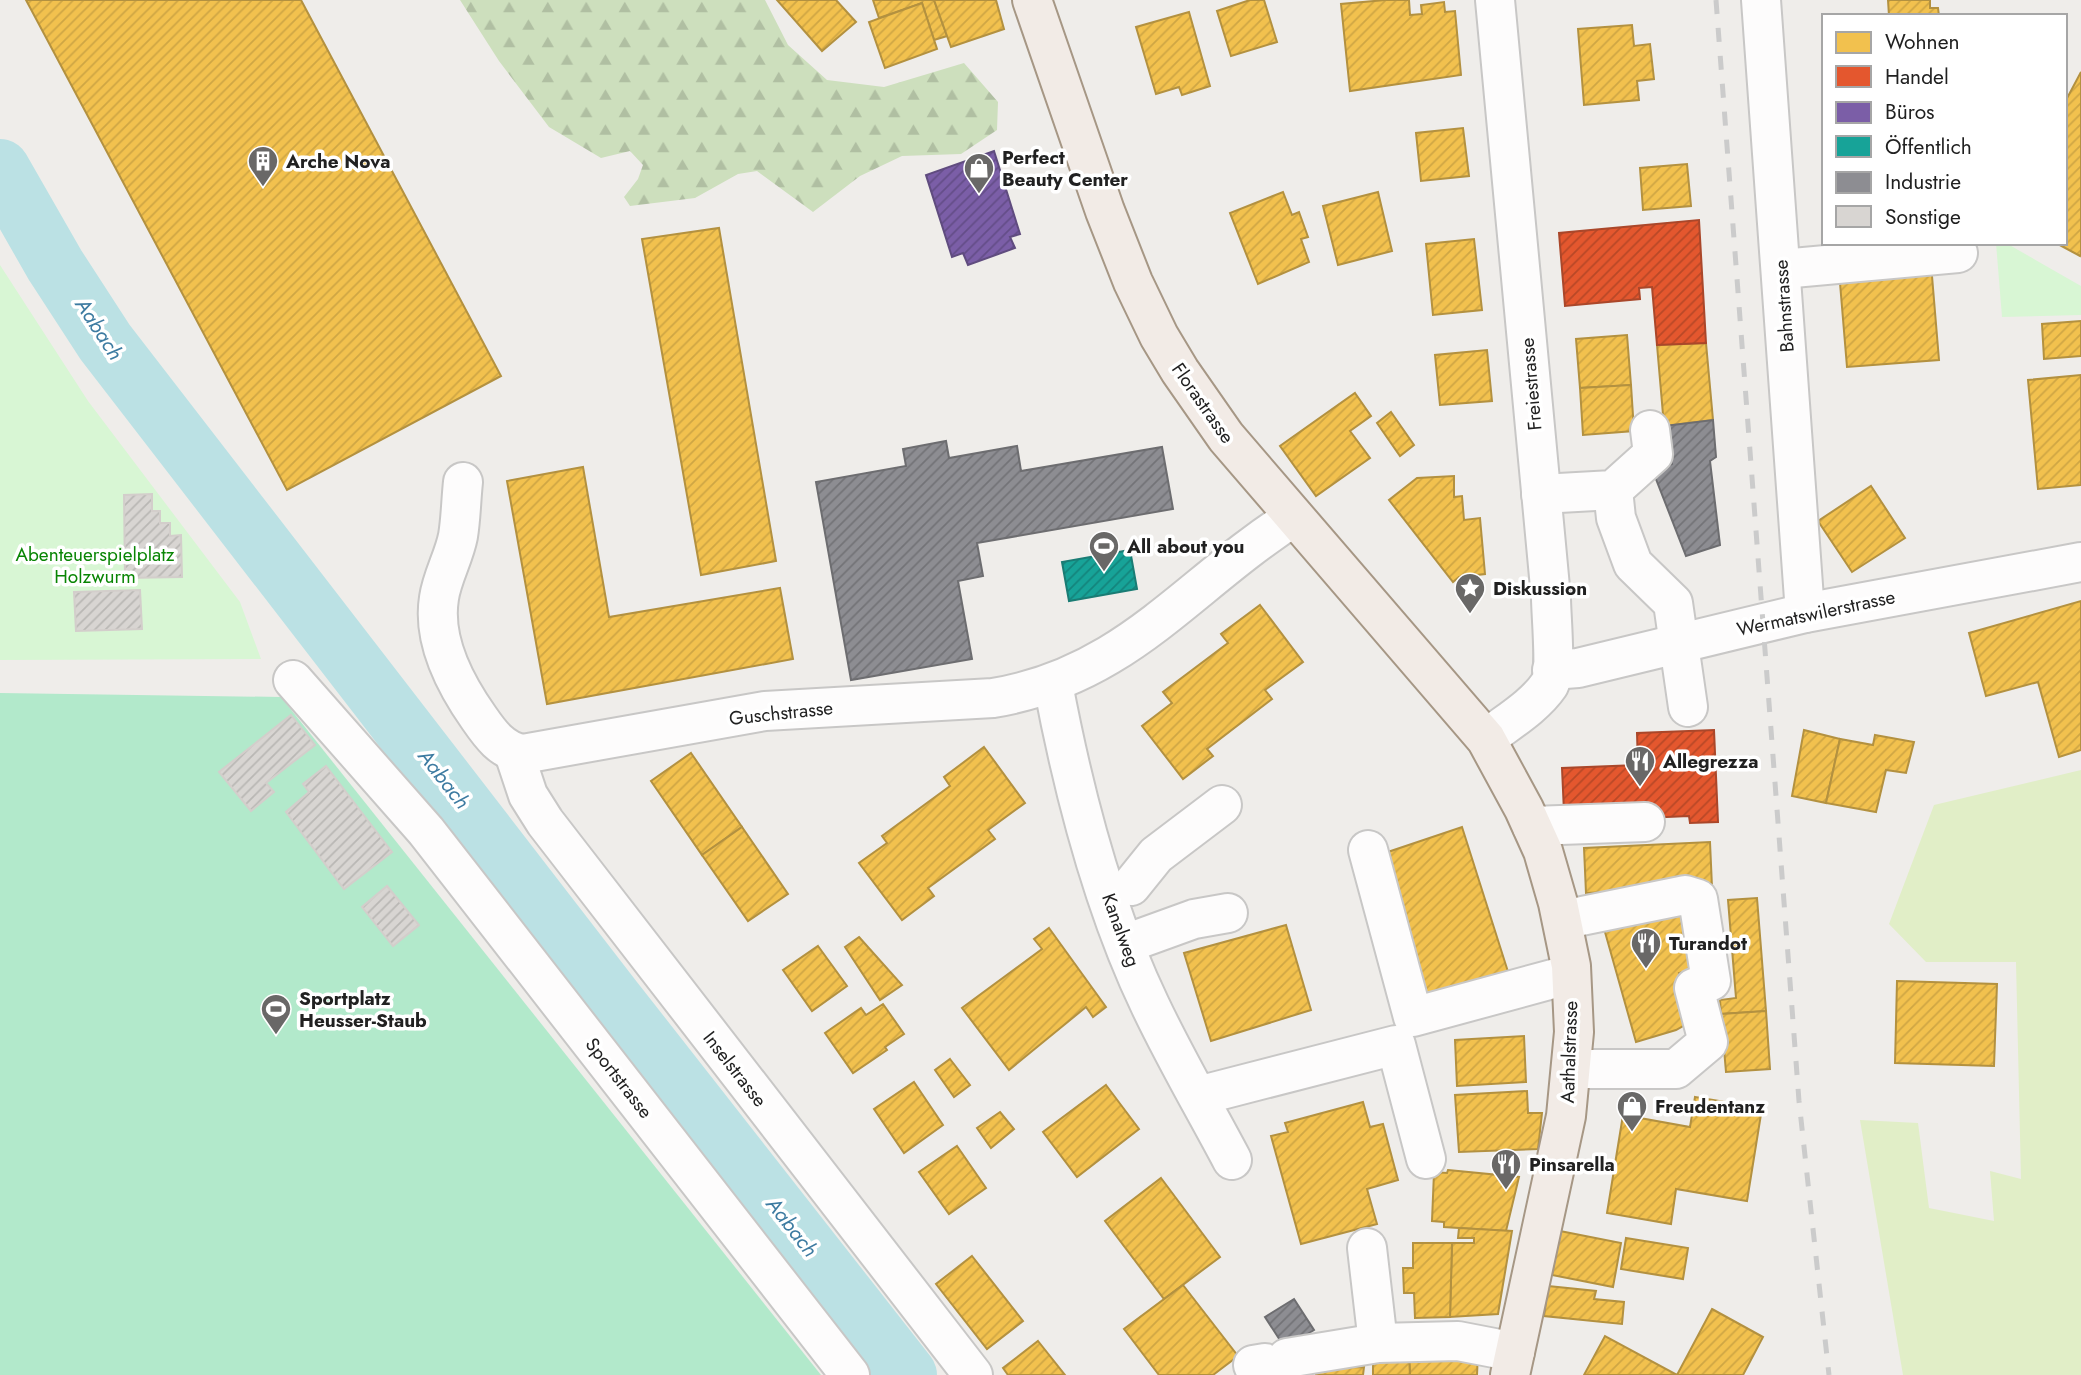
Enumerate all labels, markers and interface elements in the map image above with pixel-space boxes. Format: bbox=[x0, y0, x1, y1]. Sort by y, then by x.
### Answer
legend bbox=[1822, 14, 2067, 245]
text: Wohnen bbox=[1885, 27, 1959, 57]
text: Handel bbox=[1885, 62, 1949, 92]
text: Büros bbox=[1885, 97, 1935, 127]
text: Öffentlich bbox=[1885, 132, 1972, 162]
building icon: Arche Nova bbox=[246, 144, 280, 188]
place label: Perfect Beauty Center bbox=[1002, 144, 1128, 193]
place label: Arche Nova bbox=[285, 148, 391, 175]
shop icon: Perfect Beauty Center bbox=[962, 151, 996, 195]
text: Industrie bbox=[1885, 167, 1961, 197]
text: Sonstige bbox=[1885, 202, 1961, 232]
street label: Bahnstrasse bbox=[1767, 259, 1801, 353]
water label: Aabach bbox=[67, 291, 130, 366]
street label: Freiestrasse bbox=[1513, 336, 1548, 431]
street label: Florastrasse bbox=[1165, 357, 1241, 449]
sports icon: All about you bbox=[1087, 529, 1121, 573]
place label: All about you bbox=[1126, 533, 1245, 560]
park label: Abenteuerspielplatz Holzwurm bbox=[16, 541, 175, 590]
place icon: Diskussion bbox=[1453, 571, 1487, 615]
place label: Diskussion bbox=[1493, 575, 1587, 602]
street label: Wermatswilerstrasse bbox=[1734, 583, 1898, 643]
street label: Guschstrasse bbox=[728, 694, 835, 732]
water label: Aabach bbox=[410, 742, 477, 815]
restaurant icon: Allegrezza bbox=[1623, 744, 1657, 788]
place label: Allegrezza bbox=[1662, 748, 1758, 775]
street label: Kanalweg bbox=[1095, 889, 1147, 971]
restaurant icon: Turandot bbox=[1629, 926, 1663, 970]
place label: Turandot bbox=[1669, 930, 1747, 957]
place label: Sportplatz Heusser-Staub bbox=[299, 985, 427, 1034]
sports icon: Sportplatz Heusser-Staub bbox=[259, 992, 293, 1036]
street label: Aathalstrasse bbox=[1554, 1000, 1584, 1104]
street label: Inselstrasse bbox=[697, 1025, 773, 1113]
street label: Sportstrasse bbox=[579, 1032, 659, 1124]
shop icon: Freudentanz bbox=[1615, 1089, 1649, 1133]
place label: Freudentanz bbox=[1655, 1093, 1765, 1120]
restaurant icon: Pinsarella bbox=[1489, 1147, 1523, 1191]
place label: Pinsarella bbox=[1529, 1151, 1615, 1178]
water label: Aabach bbox=[758, 1190, 825, 1263]

